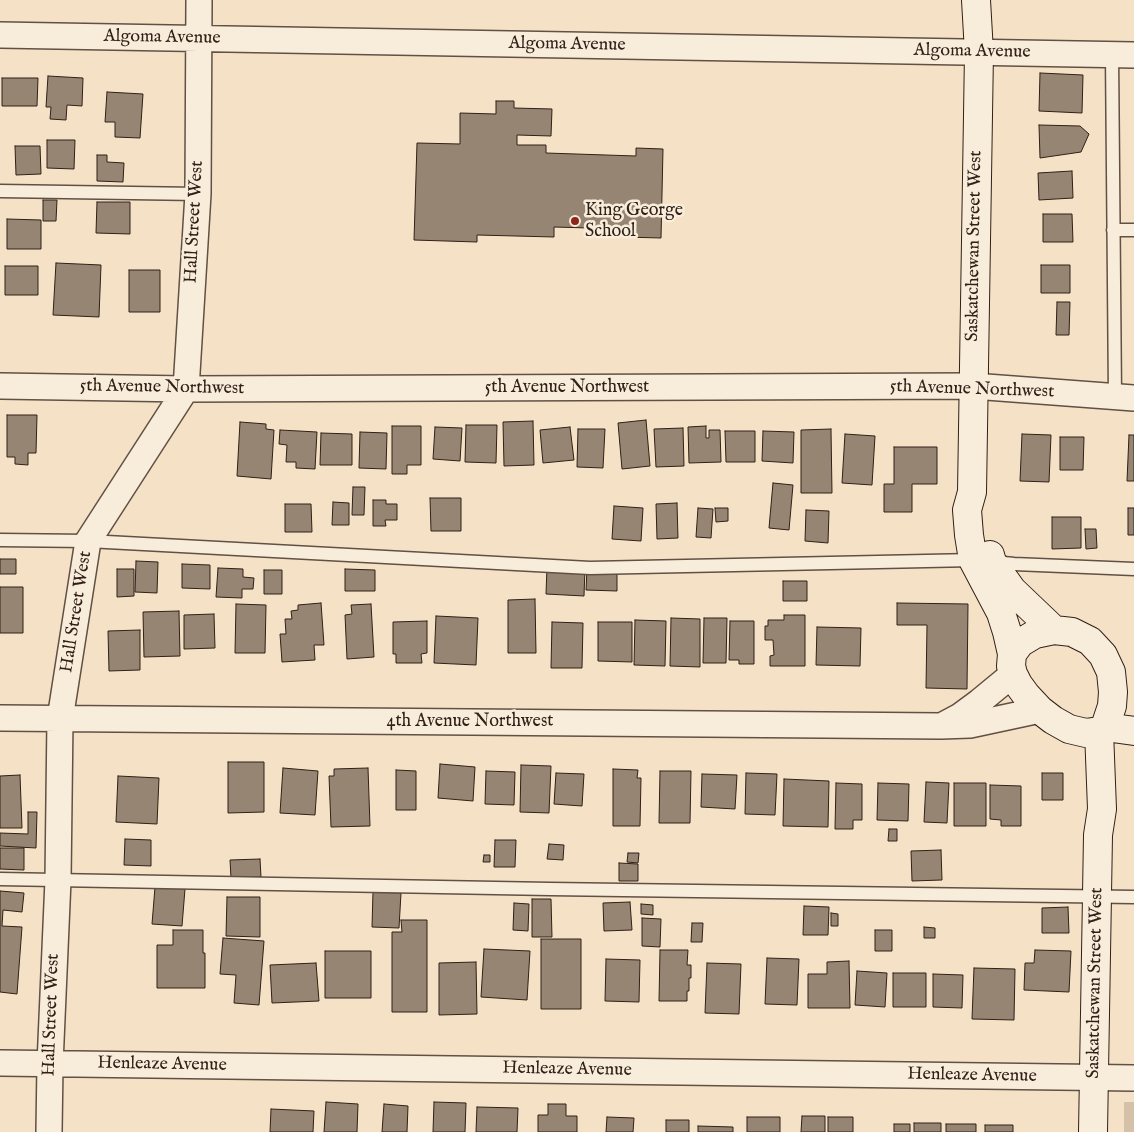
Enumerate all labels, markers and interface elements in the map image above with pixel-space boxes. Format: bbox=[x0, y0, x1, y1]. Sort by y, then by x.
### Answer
street label: Algoma Avenue bbox=[103, 26, 221, 50]
street label: Algoma Avenue bbox=[508, 33, 626, 57]
street label: Algoma Avenue bbox=[913, 40, 1031, 64]
street label: Saskatchewan Street West bbox=[963, 150, 987, 342]
street label: Hall Street West bbox=[181, 160, 209, 284]
place label: King George School bbox=[585, 200, 683, 242]
marker: King George School bbox=[569, 215, 581, 227]
street label: 5th Avenue Northwest bbox=[80, 376, 244, 400]
street label: 5th Avenue Northwest bbox=[889, 376, 1055, 404]
street label: 5th Avenue Northwest bbox=[485, 377, 649, 399]
street label: Hall Street West bbox=[57, 550, 97, 674]
street label: 4th Avenue Northwest bbox=[387, 711, 553, 733]
street label: Saskatchewan Street West bbox=[1084, 887, 1108, 1079]
street label: Hall Street West bbox=[39, 953, 65, 1077]
street label: Henleaze Avenue bbox=[97, 1053, 227, 1077]
street label: Henleaze Avenue bbox=[502, 1058, 632, 1082]
street label: Henleaze Avenue bbox=[907, 1064, 1037, 1088]

